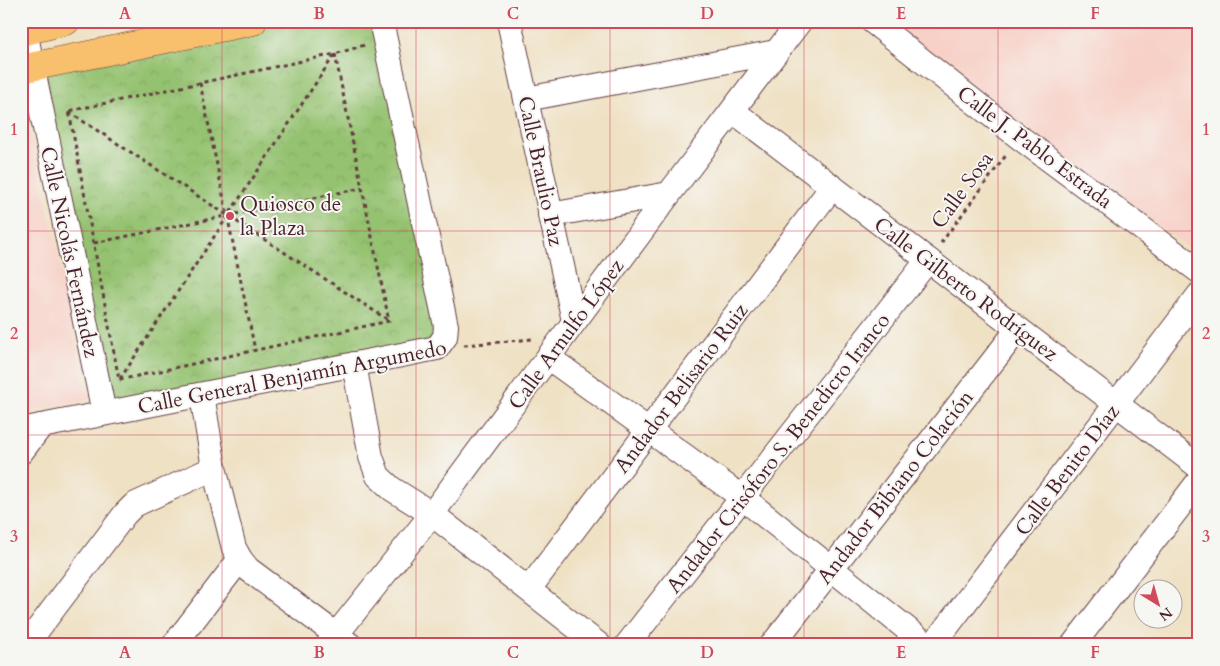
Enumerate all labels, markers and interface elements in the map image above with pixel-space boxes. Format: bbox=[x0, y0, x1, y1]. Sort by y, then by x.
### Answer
text: A bbox=[119, 3, 131, 25]
text: B bbox=[313, 3, 325, 25]
text: C bbox=[507, 3, 519, 25]
text: D bbox=[700, 3, 714, 25]
text: E bbox=[896, 3, 906, 25]
text: F bbox=[1090, 3, 1100, 25]
street label: Calle J. Pablo Estrada bbox=[951, 79, 1118, 215]
street label: Calle Braulio Paz bbox=[510, 93, 571, 249]
text: 1 bbox=[10, 119, 18, 141]
text: 1 bbox=[1202, 119, 1210, 141]
street label: Calle Nicolás Fernández bbox=[33, 144, 106, 361]
street label: Calle Sosa bbox=[925, 146, 1000, 235]
place label: Quiosco de la Plaza bbox=[240, 190, 341, 243]
marker: Quiosco de la Plaza bbox=[224, 210, 236, 222]
street label: Calle Gilberto Rodríguez bbox=[868, 210, 1064, 369]
street label: Calle Arnulfo López bbox=[502, 252, 631, 416]
street label: Andador Belisario Ruiz bbox=[608, 297, 755, 479]
street label: Andador Crisóforo S. Benedicro Iranco bbox=[660, 307, 897, 599]
text: 2 bbox=[10, 323, 18, 345]
text: 2 bbox=[1202, 323, 1210, 345]
street label: Calle General Benjamín Argumedo bbox=[135, 333, 449, 422]
street label: Andador Bibiano Colación bbox=[810, 384, 980, 590]
street label: Calle Benito Díaz bbox=[1008, 398, 1127, 542]
text: 3 bbox=[10, 526, 18, 548]
text: 3 bbox=[1202, 526, 1210, 548]
north arrow bbox=[1132, 578, 1182, 628]
text: N bbox=[1155, 603, 1176, 625]
text: A bbox=[119, 642, 131, 664]
text: B bbox=[313, 642, 325, 664]
text: C bbox=[507, 642, 519, 664]
text: D bbox=[700, 642, 714, 664]
text: E bbox=[896, 642, 906, 664]
text: F bbox=[1090, 642, 1100, 664]

